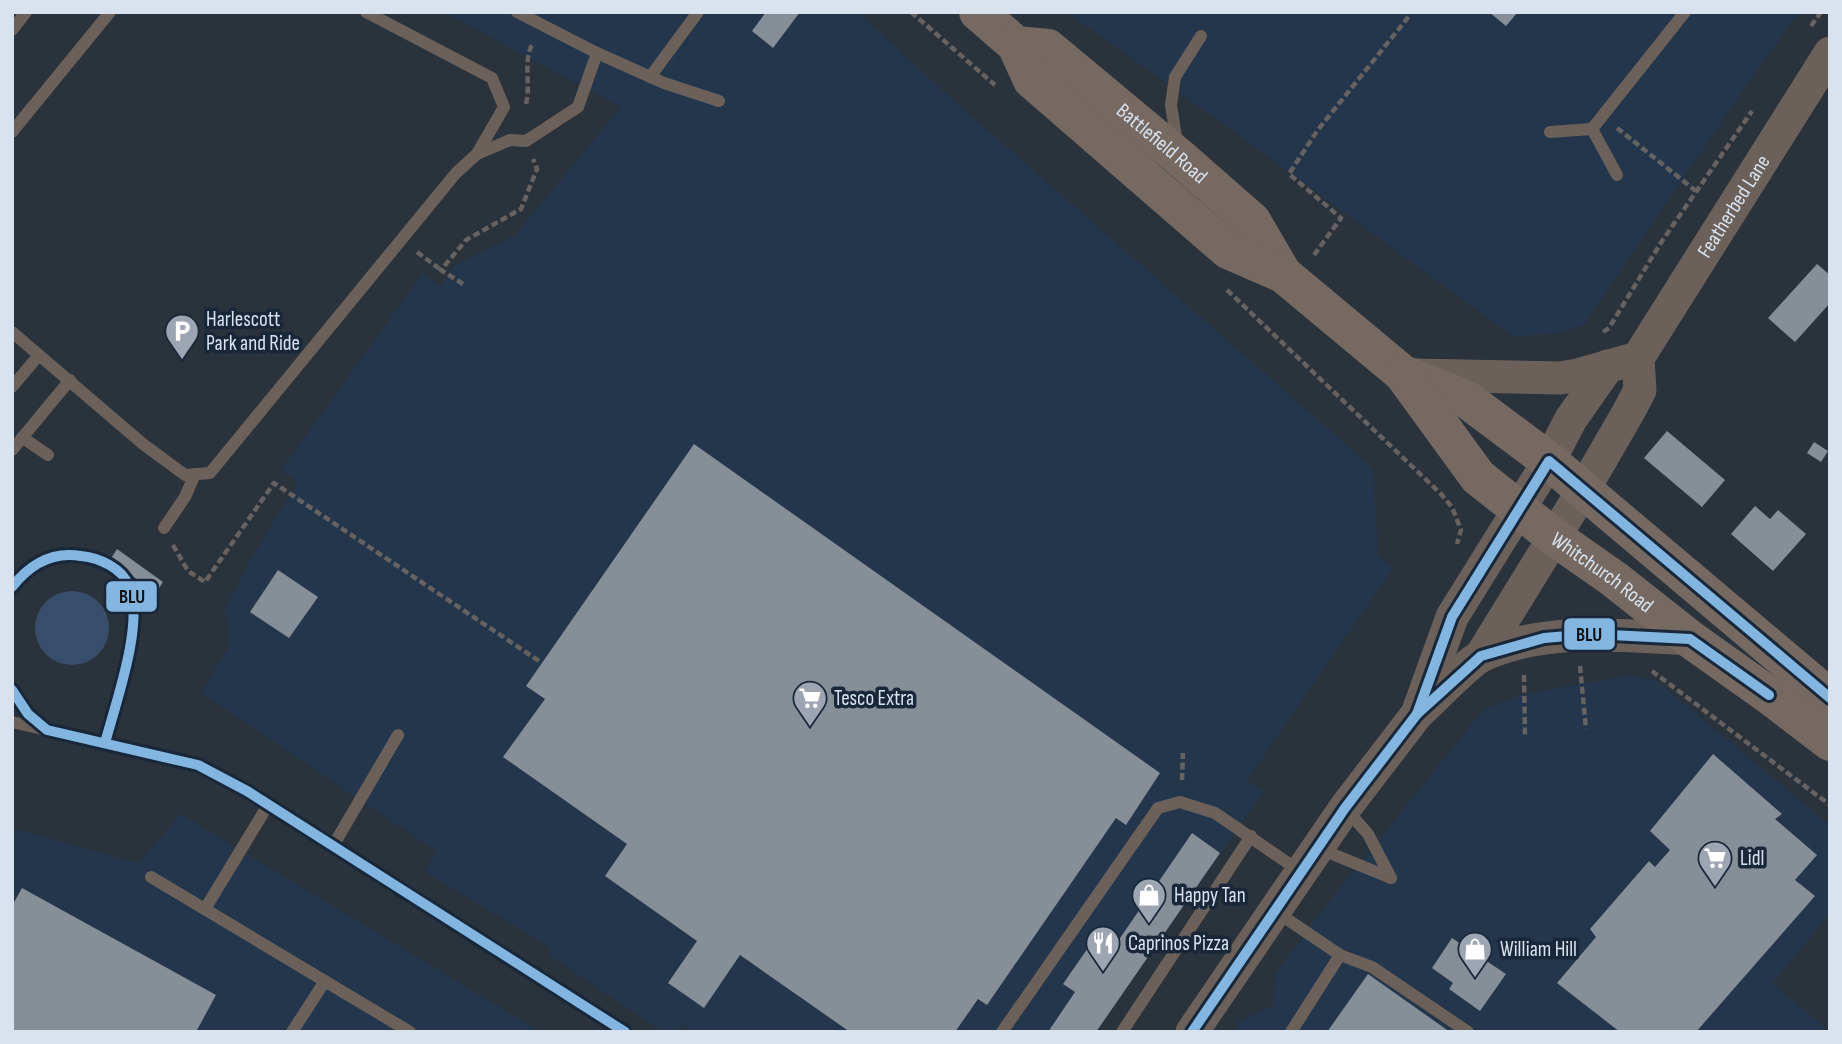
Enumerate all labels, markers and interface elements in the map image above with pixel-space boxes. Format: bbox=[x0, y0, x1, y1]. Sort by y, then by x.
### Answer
street label: Battlefield Road bbox=[1111, 98, 1213, 189]
street label: Featherbed Lane bbox=[1692, 150, 1775, 262]
place label: Harlescott Park and Ride bbox=[206, 307, 300, 356]
parking icon: Harlescott Park and Ride bbox=[163, 312, 201, 361]
street label: Whitchurch Road bbox=[1546, 526, 1658, 618]
line badge: BLU bbox=[105, 580, 158, 613]
text: BLU bbox=[119, 586, 145, 609]
line badge: BLU bbox=[1563, 617, 1616, 651]
text: BLU bbox=[1576, 624, 1602, 647]
supermarket icon: Tesco Extra bbox=[791, 679, 829, 728]
place label: Tesco Extra bbox=[834, 686, 914, 711]
supermarket icon: Lidl bbox=[1696, 839, 1734, 888]
place label: Lidl bbox=[1740, 846, 1764, 871]
shop icon: Happy Tan bbox=[1130, 876, 1168, 925]
place label: Happy Tan bbox=[1174, 883, 1246, 908]
restaurant icon: Caprinos Pizza bbox=[1084, 924, 1122, 973]
shop icon: William Hill bbox=[1456, 930, 1494, 979]
place label: Caprinos Pizza bbox=[1128, 931, 1229, 956]
place label: William Hill bbox=[1500, 937, 1577, 962]

